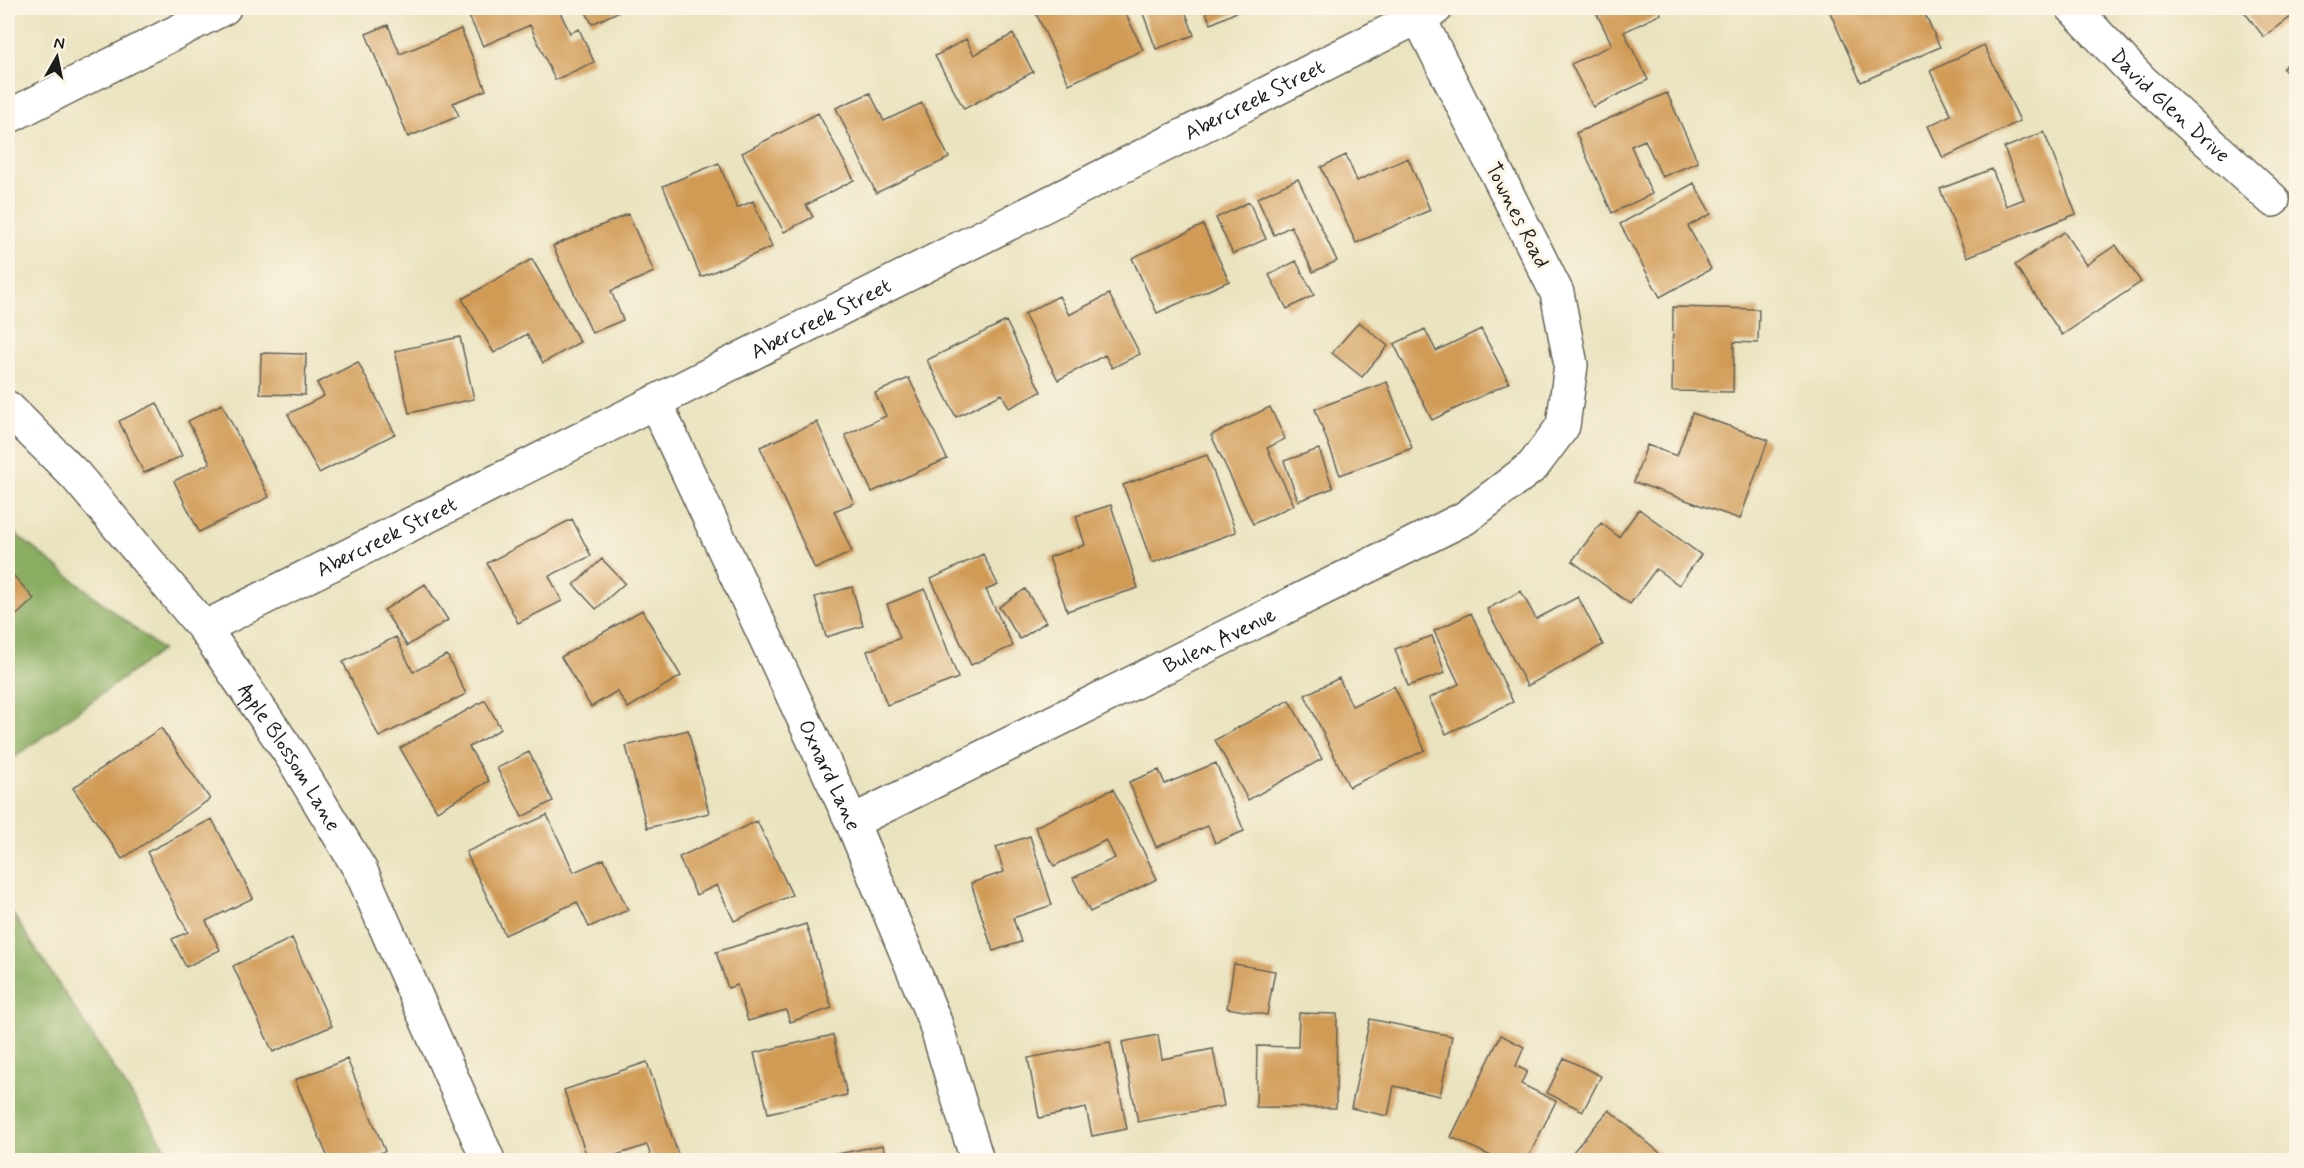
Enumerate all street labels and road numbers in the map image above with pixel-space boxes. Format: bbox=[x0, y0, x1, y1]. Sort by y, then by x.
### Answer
street label: David Glen Drive bbox=[2104, 43, 2236, 169]
street label: Abercreek Street bbox=[1180, 53, 1330, 148]
street label: Townes Road bbox=[1478, 158, 1556, 273]
street label: Abercreek Street bbox=[746, 272, 896, 366]
street label: Abercreek Street bbox=[312, 490, 462, 584]
street label: Bulen Avenue bbox=[1159, 601, 1281, 680]
street label: Apple Blossom Lane bbox=[230, 678, 347, 837]
street label: Oxnard Lane bbox=[791, 715, 867, 835]

